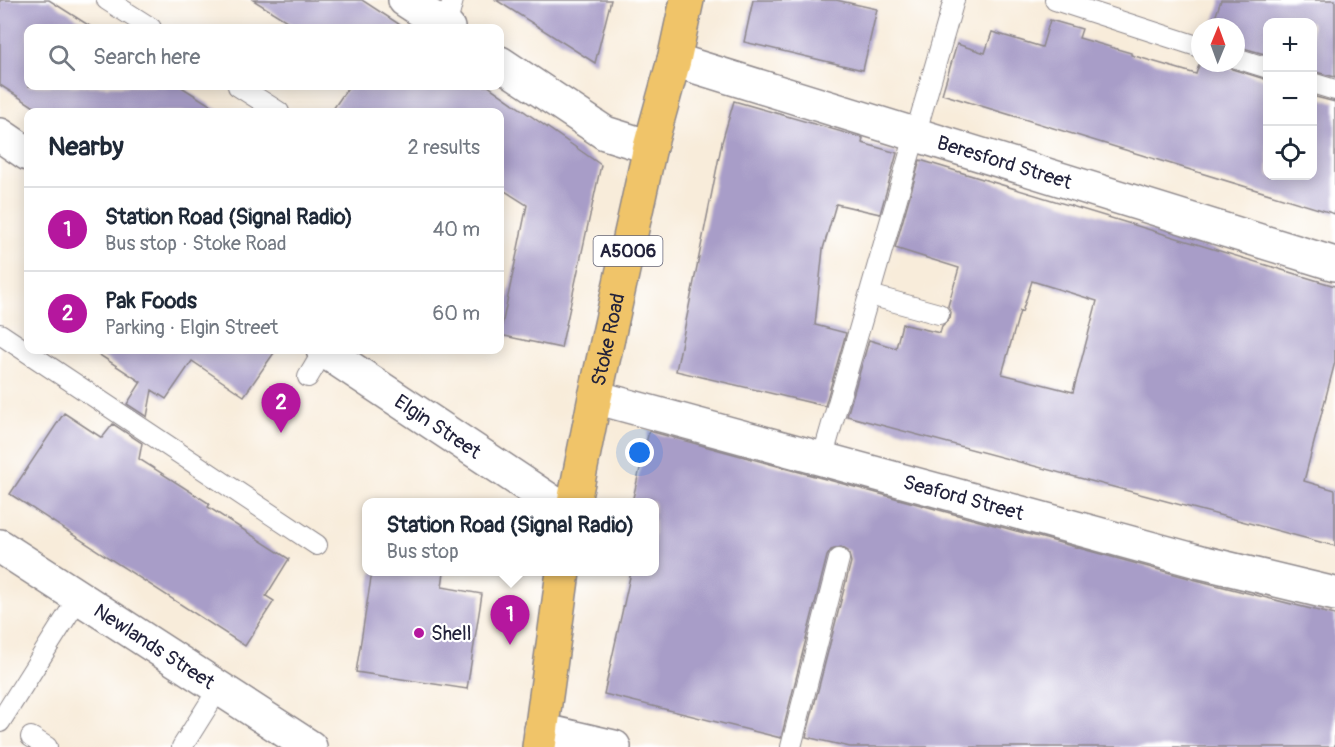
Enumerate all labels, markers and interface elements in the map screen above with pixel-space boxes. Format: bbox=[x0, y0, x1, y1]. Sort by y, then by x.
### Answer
north arrow bbox=[1191, 18, 1245, 72]
map controls bbox=[1263, 18, 1317, 180]
button: + bbox=[1263, 18, 1317, 72]
search box bbox=[24, 24, 504, 90]
icon: search bbox=[45, 41, 78, 74]
text: Search here bbox=[93, 43, 200, 71]
button: − bbox=[1263, 72, 1317, 126]
button: locate bbox=[1263, 126, 1317, 180]
street label: Beresford Street bbox=[934, 129, 1076, 195]
text: Nearby bbox=[48, 131, 124, 163]
text: 2 results bbox=[408, 135, 480, 160]
text: Station Road (Signal Radio) bbox=[105, 203, 353, 231]
text: 1 bbox=[64, 217, 71, 242]
text: 40 m bbox=[433, 217, 480, 242]
text: Bus stop · Stoke Road bbox=[105, 231, 287, 256]
road number: A5006 bbox=[594, 236, 662, 266]
text: Pak Foods bbox=[105, 287, 197, 315]
street label: Stoke Road bbox=[585, 291, 630, 388]
text: 2 bbox=[62, 301, 73, 326]
text: 60 m bbox=[433, 301, 480, 326]
text: Parking · Elgin Street bbox=[105, 315, 278, 340]
pin: 2 bbox=[262, 384, 300, 433]
street label: Elgin Street bbox=[390, 389, 487, 465]
your location bbox=[625, 438, 654, 467]
street label: Seaford Street bbox=[901, 469, 1027, 526]
popup bbox=[362, 498, 659, 576]
text: Station Road (Signal Radio) bbox=[387, 511, 634, 539]
text: Bus stop bbox=[387, 539, 459, 564]
pin: 1 bbox=[490, 596, 530, 645]
street label: Newlands Street bbox=[89, 598, 220, 695]
place label: Shell bbox=[431, 621, 471, 646]
marker: Shell bbox=[412, 626, 426, 640]

